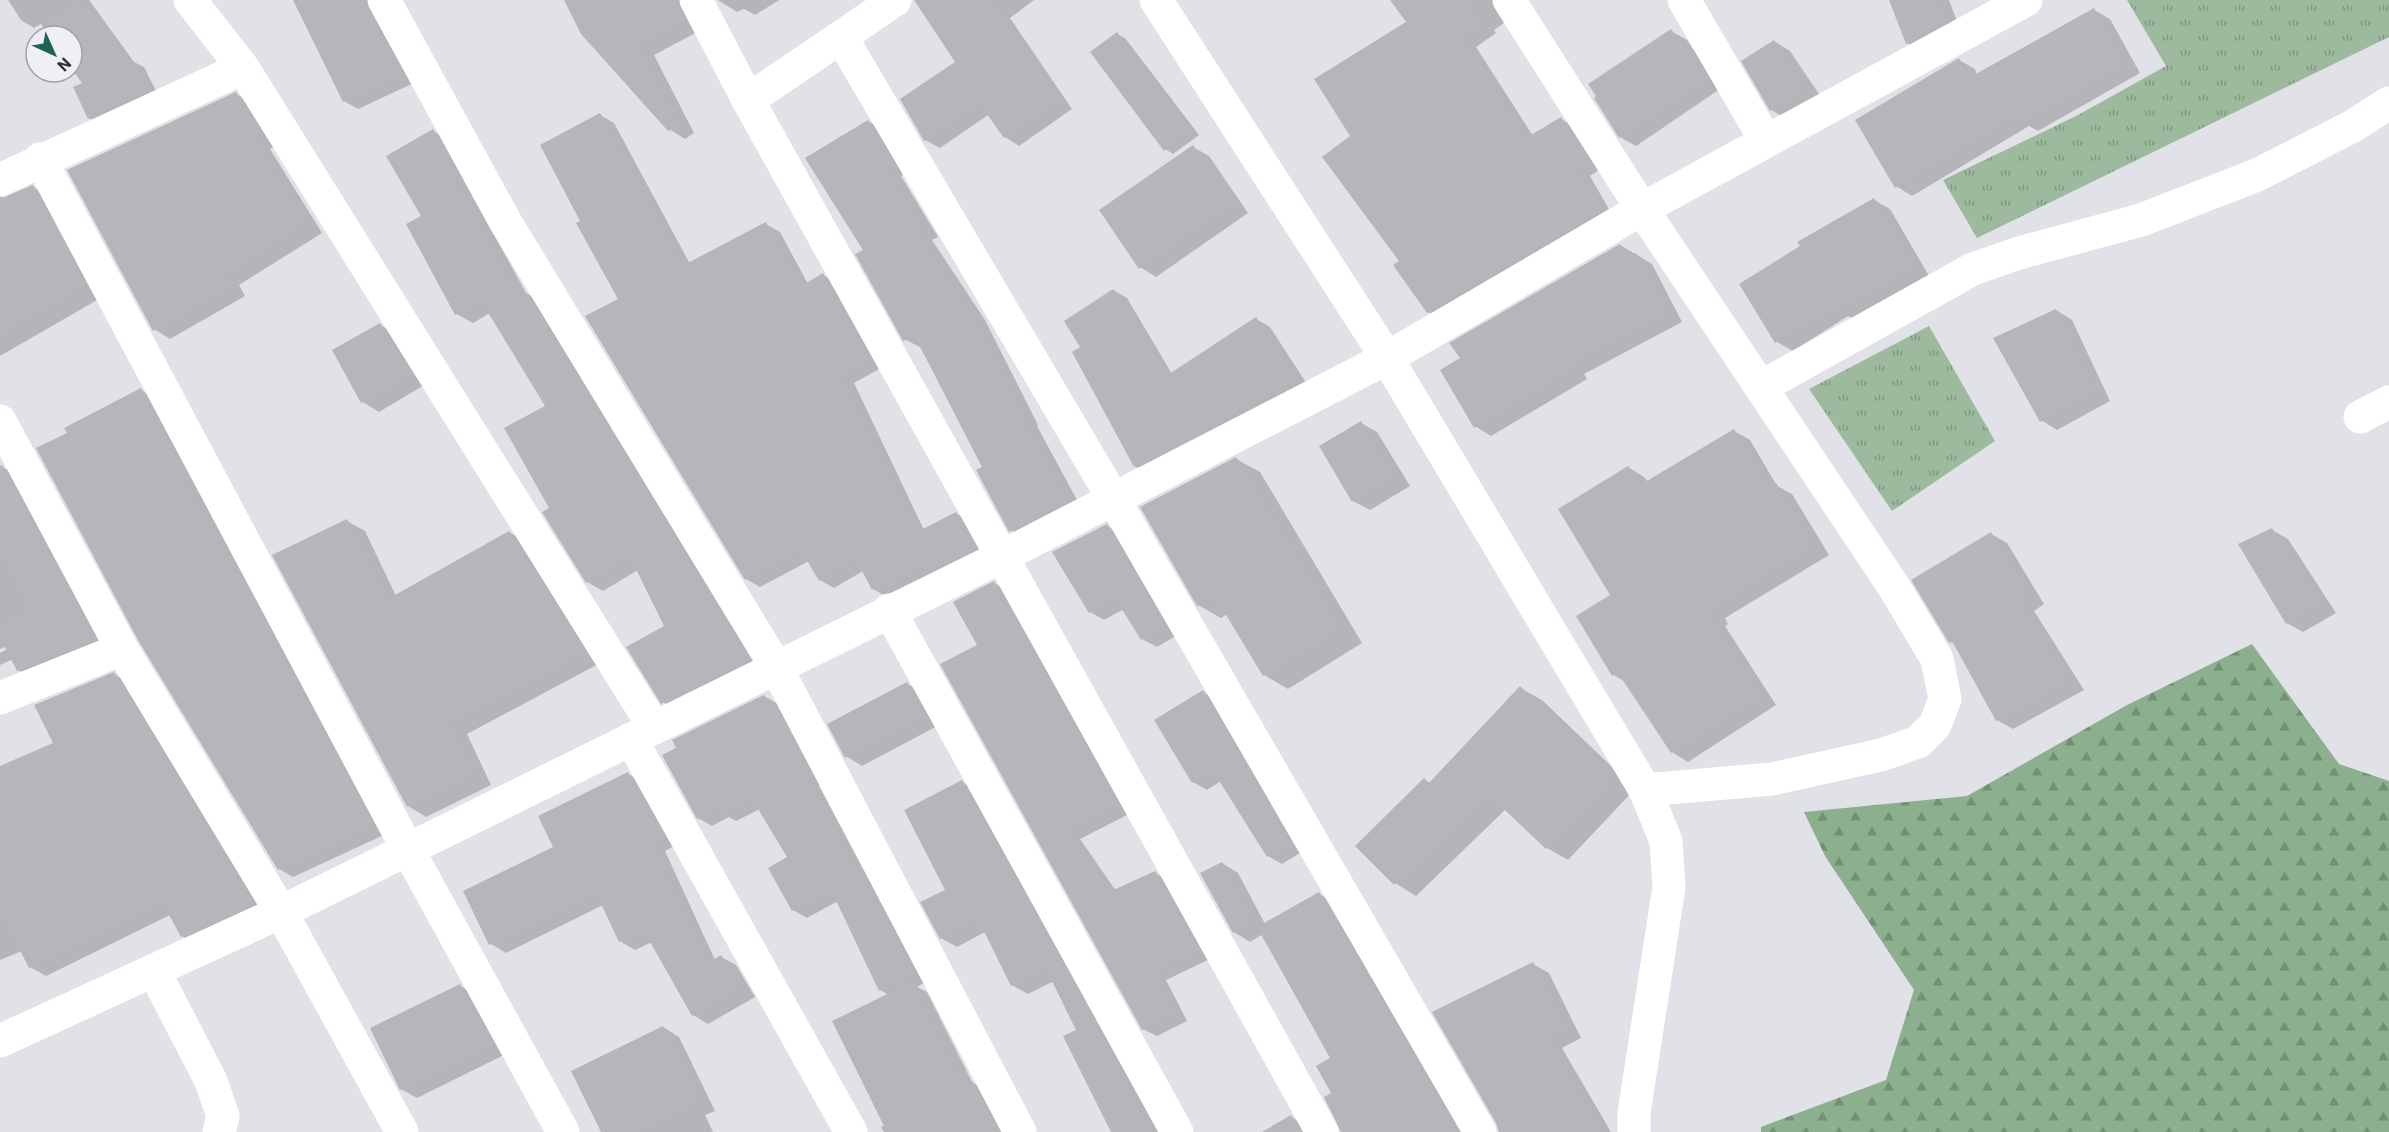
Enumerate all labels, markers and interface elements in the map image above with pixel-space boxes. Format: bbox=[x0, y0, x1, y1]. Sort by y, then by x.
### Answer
north arrow bbox=[24, 24, 84, 84]
text: N bbox=[54, 54, 75, 75]

